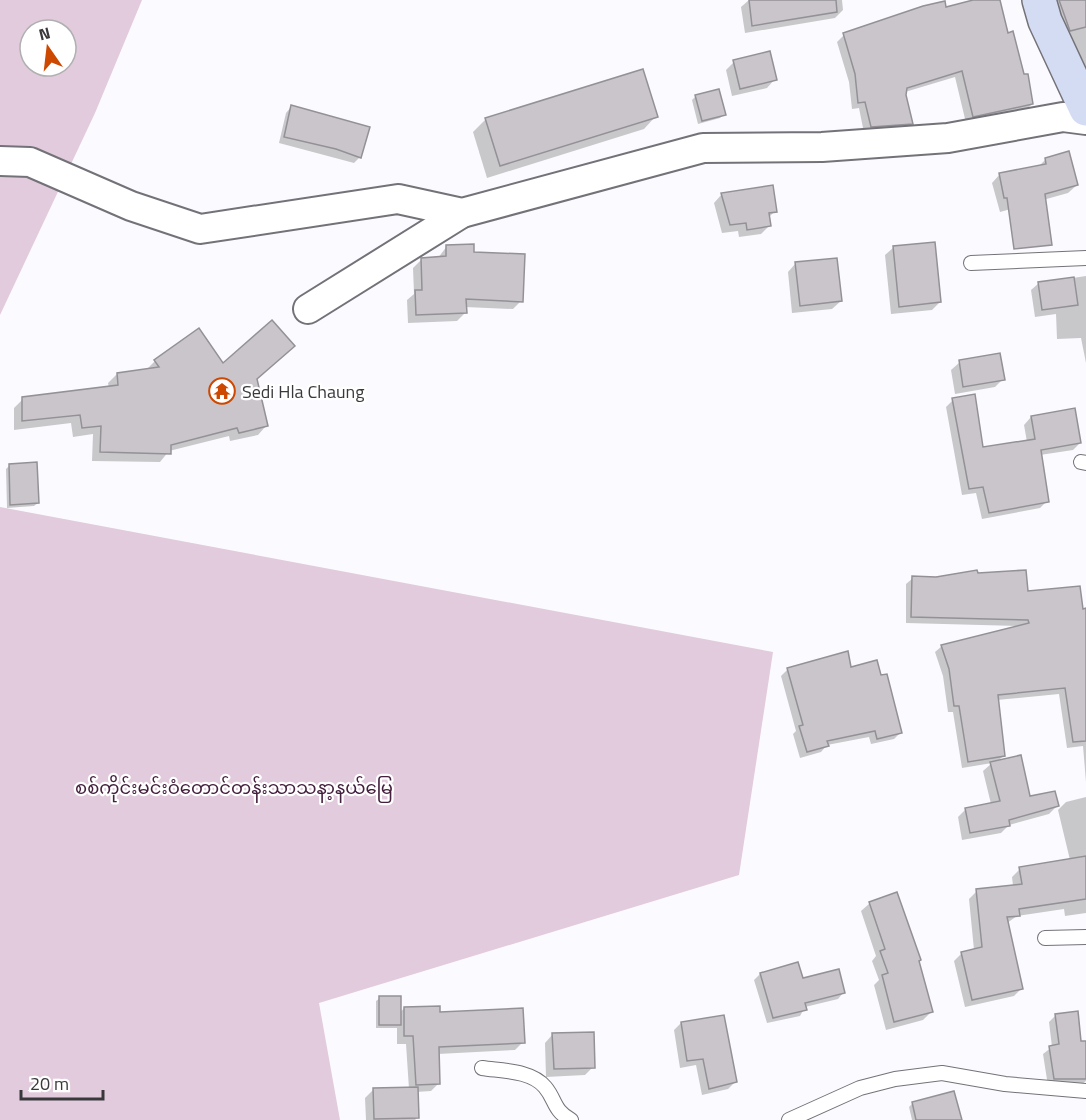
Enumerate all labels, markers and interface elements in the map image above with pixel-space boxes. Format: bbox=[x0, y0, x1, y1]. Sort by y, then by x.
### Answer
north arrow bbox=[18, 18, 78, 78]
text: N bbox=[36, 20, 53, 46]
temple icon: Sedi Hla Chaung bbox=[207, 376, 237, 406]
place label: Sedi Hla Chaung bbox=[242, 378, 365, 405]
park label: စစ်ကိုင်းမင်းဝံတောင်တန်းသာသနာ့နယ်မြေ bbox=[75, 774, 393, 803]
scale bar bbox=[21, 1063, 104, 1101]
text: 20 m bbox=[30, 1070, 69, 1097]

